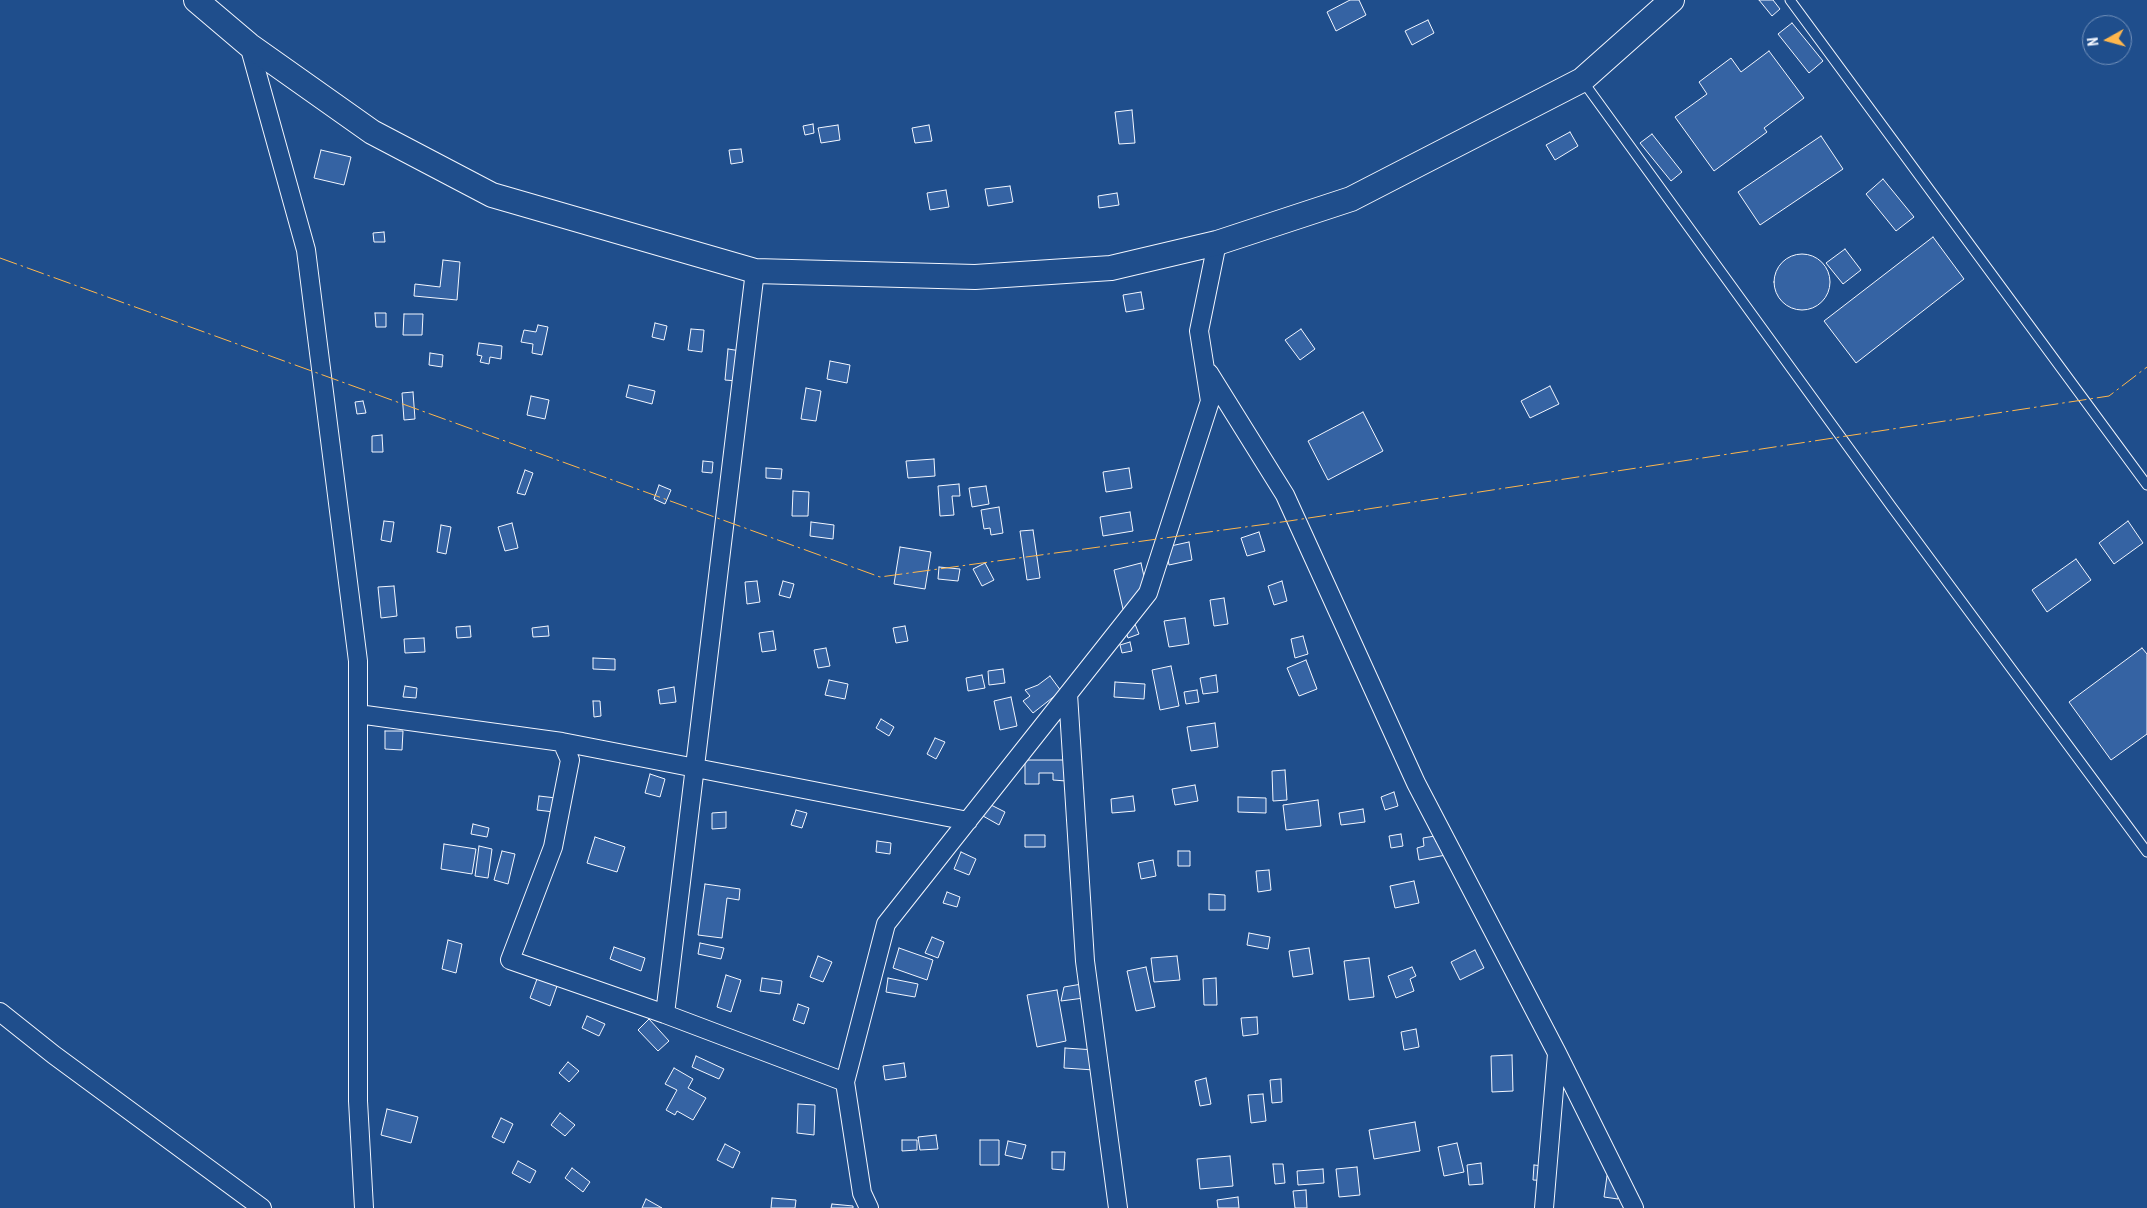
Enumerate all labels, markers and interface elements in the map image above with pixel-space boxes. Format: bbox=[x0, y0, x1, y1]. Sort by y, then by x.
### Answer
north arrow bbox=[2082, 15, 2132, 65]
text: N bbox=[2085, 36, 2102, 47]

